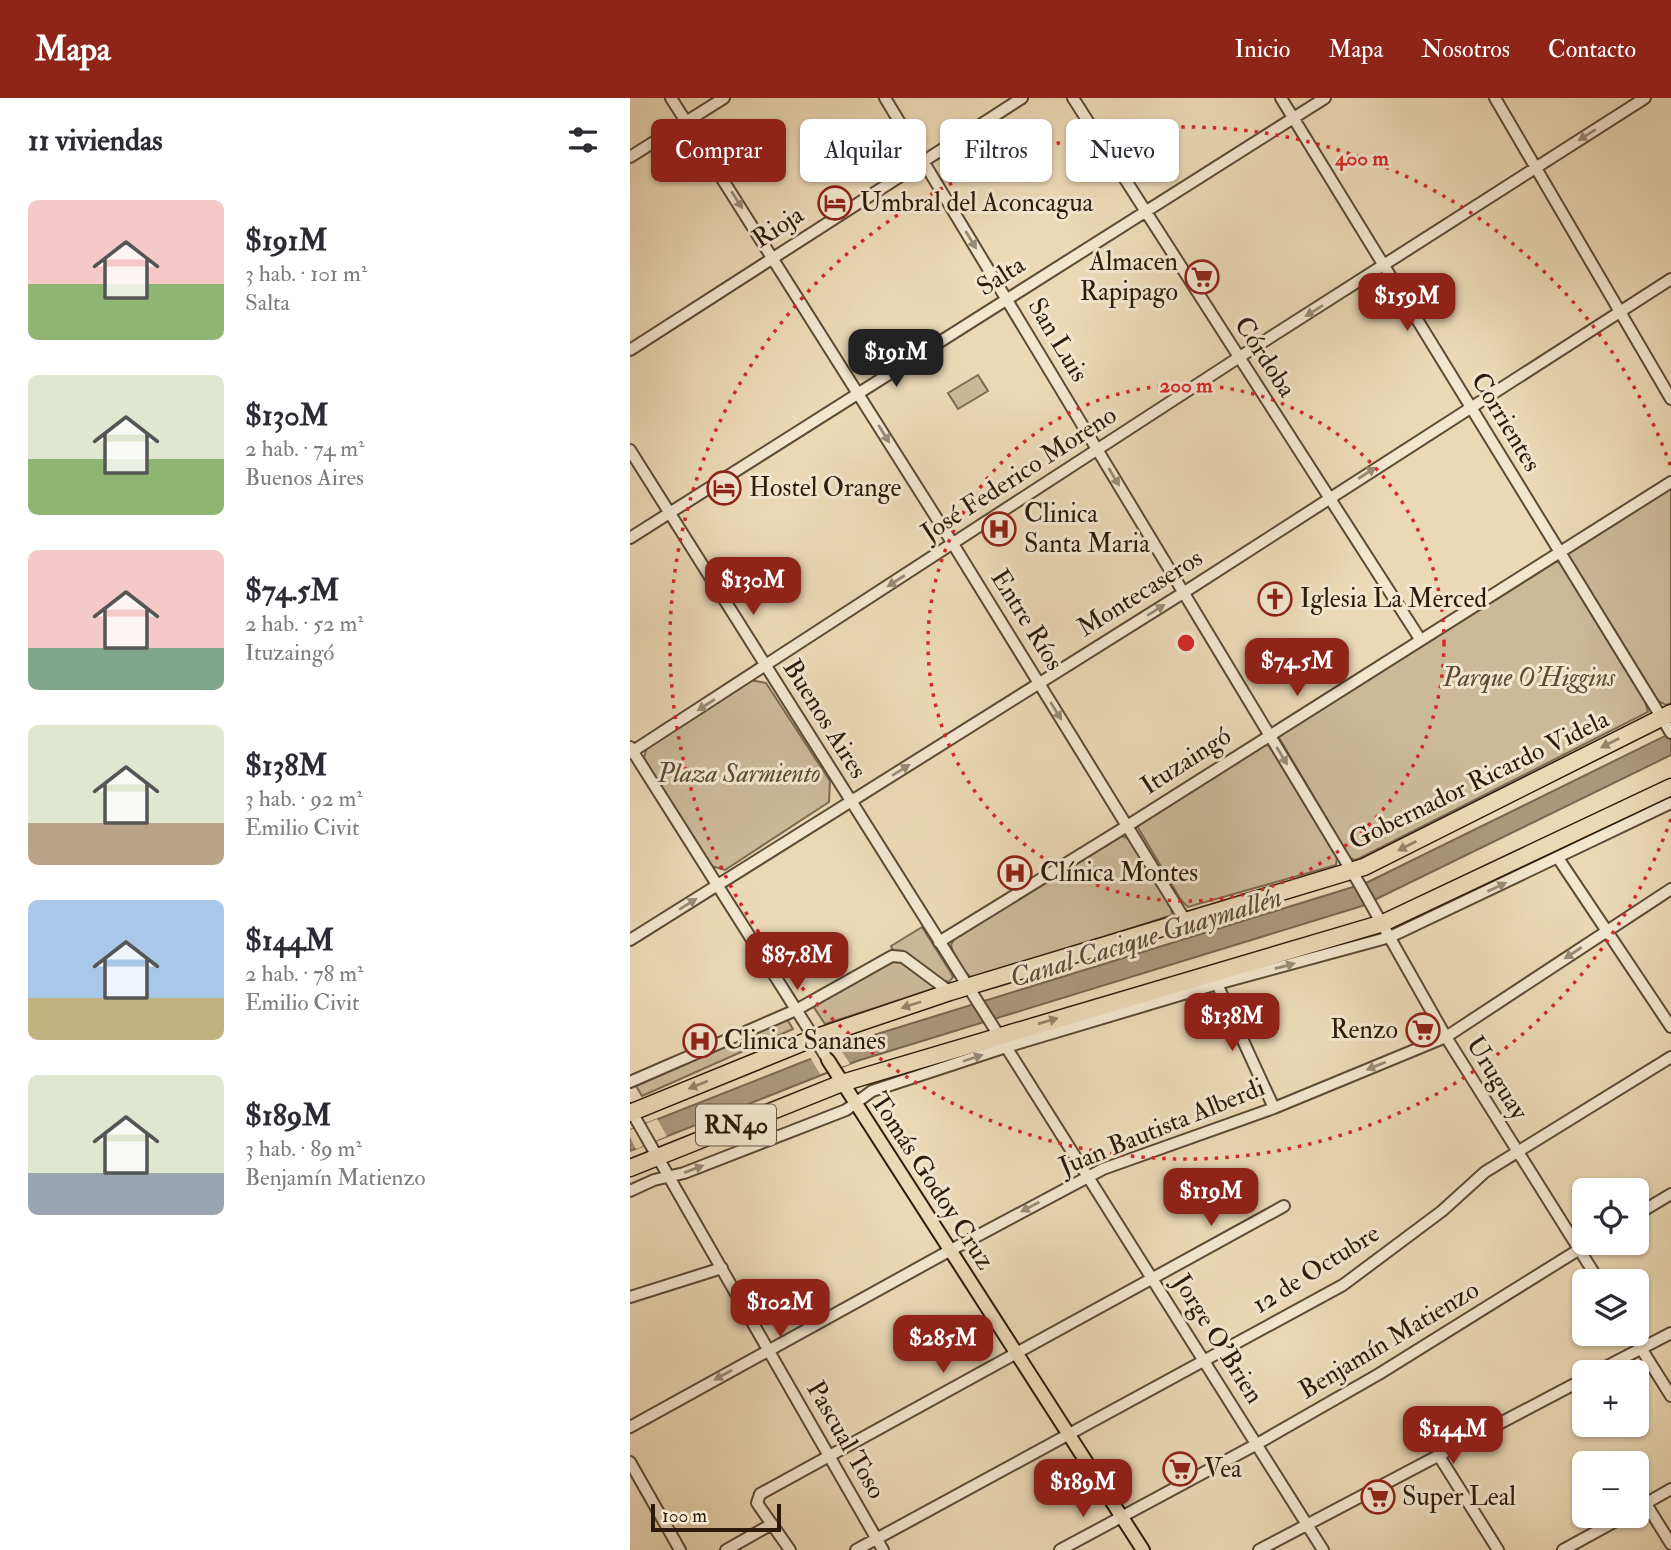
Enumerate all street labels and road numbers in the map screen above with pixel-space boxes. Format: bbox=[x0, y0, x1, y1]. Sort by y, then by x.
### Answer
street label: Rioja bbox=[746, 199, 810, 255]
street label: Salta bbox=[971, 249, 1031, 303]
street label: San Luis bbox=[1021, 292, 1095, 388]
street label: Córdoba bbox=[1227, 311, 1303, 404]
street label: Corrientes bbox=[1464, 367, 1548, 477]
street label: José Federico Moreno bbox=[915, 399, 1123, 550]
street label: Montecaseros bbox=[1071, 542, 1209, 644]
street label: Entre Ríos bbox=[983, 564, 1071, 677]
street label: Buenos Aires bbox=[776, 654, 874, 785]
street label: Gobernador Ricardo Videla bbox=[1344, 703, 1614, 857]
street label: Ituzaingó bbox=[1135, 720, 1237, 802]
street label: Uruguay bbox=[1459, 1030, 1535, 1126]
street label: Juan Bautista Alberdi bbox=[1054, 1071, 1270, 1183]
street label: Tomás Godoy Cruz bbox=[863, 1086, 1001, 1276]
road number: RN40 bbox=[696, 1105, 776, 1146]
street label: 12 de Octubre bbox=[1247, 1217, 1386, 1321]
street label: Jorge O'Brien bbox=[1165, 1267, 1270, 1410]
street label: Benjamín Matienzo bbox=[1293, 1274, 1485, 1406]
street label: Pascual Toso bbox=[799, 1375, 893, 1505]

